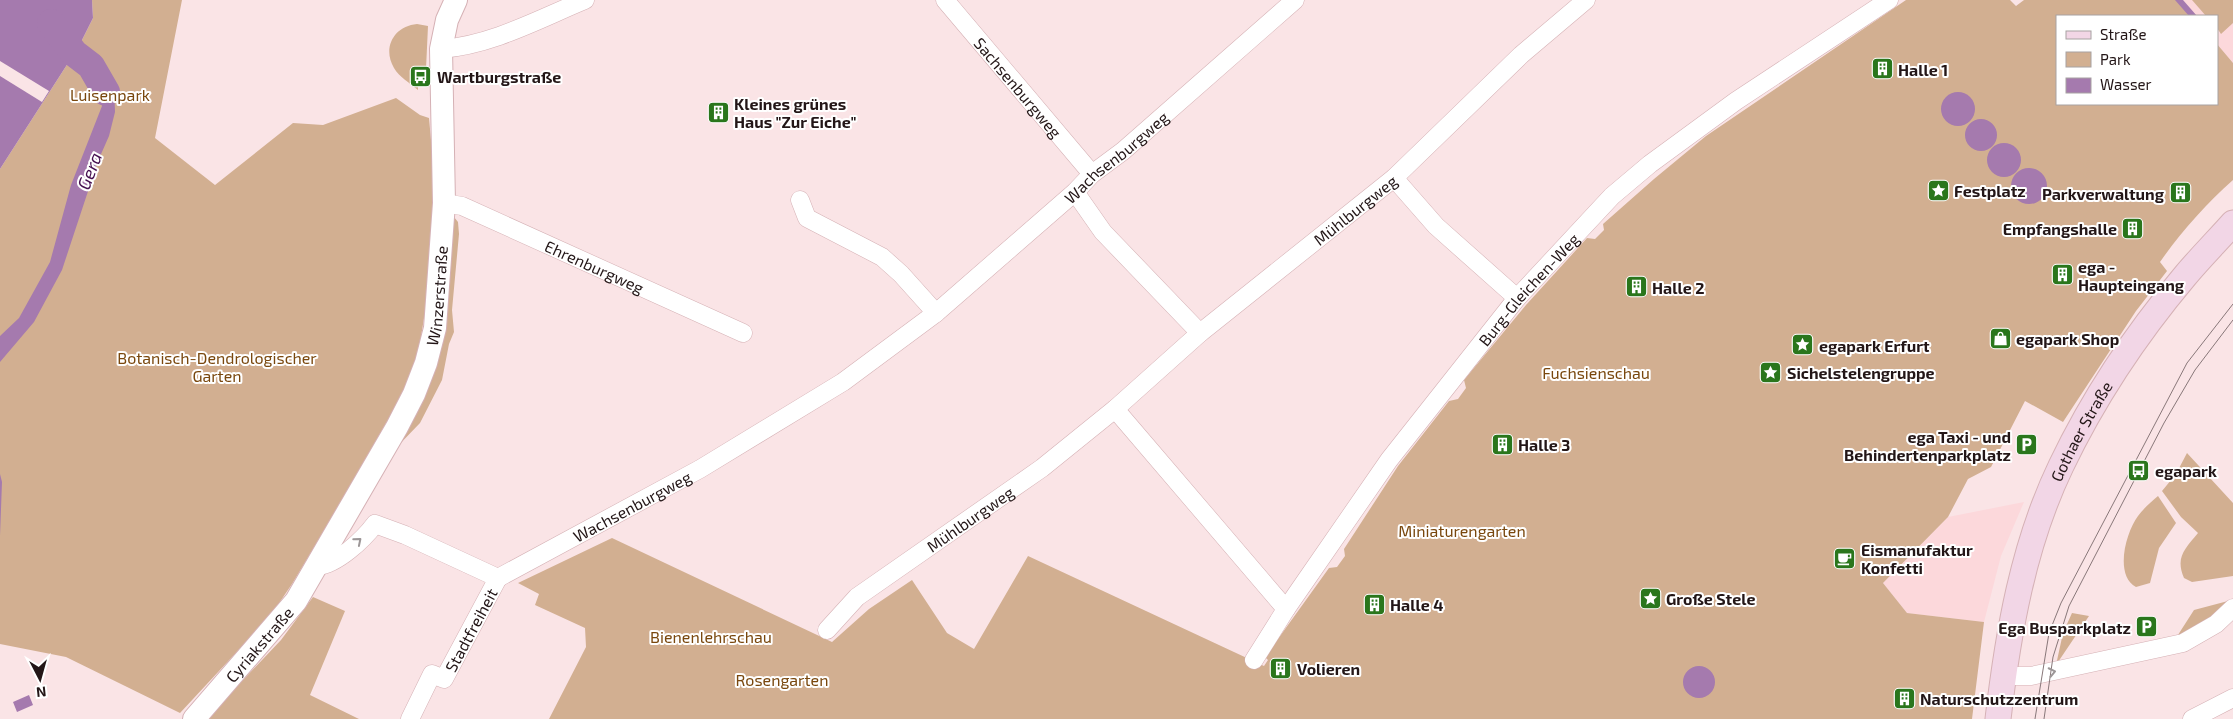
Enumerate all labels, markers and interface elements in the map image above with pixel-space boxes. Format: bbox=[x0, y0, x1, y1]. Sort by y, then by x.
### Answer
legend bbox=[2056, 15, 2218, 105]
text: Straße bbox=[2100, 25, 2146, 43]
street label: Sachsenburgweg bbox=[971, 33, 1066, 141]
text: Park bbox=[2100, 50, 2131, 68]
building icon: Halle 1 bbox=[1870, 57, 1894, 81]
place label: Halle 1 bbox=[1898, 60, 1948, 79]
bus stop icon: Wartburgstraße bbox=[409, 64, 433, 88]
place label: Wartburgstraße bbox=[437, 67, 561, 86]
text: Wasser bbox=[2100, 75, 2152, 93]
park label: Luisenpark bbox=[70, 85, 150, 104]
place label: Kleines grünes Haus "Zur Eiche" bbox=[734, 94, 857, 131]
building icon: Kleines grünes Haus "Zur Eiche" bbox=[706, 100, 730, 124]
street label: Wachsenburgweg bbox=[1060, 107, 1172, 207]
water label: Gera bbox=[72, 149, 106, 193]
street label: Mühlburgweg bbox=[1309, 170, 1400, 249]
place icon: Festplatz bbox=[1926, 178, 1950, 202]
place label: Festplatz bbox=[1954, 181, 2026, 200]
building icon: Parkverwaltung bbox=[2168, 181, 2192, 205]
place label: Parkverwaltung bbox=[2042, 184, 2165, 203]
building icon: Empfangshalle bbox=[2121, 216, 2145, 240]
place label: Empfangshalle bbox=[2003, 219, 2117, 238]
street label: Burg-Gleichen-Weg bbox=[1474, 229, 1583, 349]
street label: Ehrenburgweg bbox=[542, 235, 647, 297]
street label: Winzerstraße bbox=[421, 245, 450, 348]
place label: ega - Haupteingang bbox=[2078, 257, 2185, 294]
building icon: ega - Haupteingang bbox=[2050, 263, 2074, 287]
building icon: Halle 2 bbox=[1624, 275, 1648, 299]
place label: Halle 2 bbox=[1652, 278, 1704, 297]
shop icon: egapark Shop bbox=[1988, 326, 2012, 350]
place label: egapark Shop bbox=[2016, 329, 2119, 348]
place icon: egapark Erfurt bbox=[1791, 333, 1815, 357]
place label: egapark Erfurt bbox=[1819, 336, 1930, 355]
park label: Botanisch-Dendrologischer Garten bbox=[117, 348, 317, 385]
place icon: Sichelstelengruppe bbox=[1759, 360, 1783, 384]
park label: Fuchsienschau bbox=[1542, 363, 1650, 382]
place label: Sichelstelengruppe bbox=[1787, 363, 1935, 382]
street label: Gothaer Straße bbox=[2046, 377, 2115, 484]
place label: ega Taxi - und Behindertenparkplatz bbox=[1844, 427, 2011, 464]
building icon: Halle 3 bbox=[1490, 432, 1514, 456]
parking icon: ega Taxi - und Behindertenparkplatz bbox=[2015, 433, 2039, 457]
place label: Halle 3 bbox=[1518, 435, 1570, 454]
bus stop icon: egapark bbox=[2127, 458, 2151, 482]
place label: egapark bbox=[2155, 461, 2217, 480]
street label: Wachsenburgweg bbox=[570, 466, 694, 545]
street label: Mühlburgweg bbox=[923, 482, 1017, 555]
park label: Miniaturengarten bbox=[1398, 521, 1526, 540]
one-way arrow bbox=[352, 539, 361, 547]
place label: Eismanufaktur Konfetti bbox=[1861, 540, 1973, 577]
cafe icon: Eismanufaktur Konfetti bbox=[1833, 546, 1857, 570]
street label: Stadtfreiheit bbox=[440, 585, 500, 675]
place icon: Große Stele bbox=[1638, 586, 1662, 610]
place label: Große Stele bbox=[1666, 589, 1755, 608]
building icon: Halle 4 bbox=[1362, 592, 1386, 616]
place label: Halle 4 bbox=[1390, 595, 1443, 614]
street label: Cyriakstraße bbox=[221, 602, 297, 686]
parking icon: Ega Busparkplatz bbox=[2135, 615, 2159, 639]
place label: Ega Busparkplatz bbox=[1998, 618, 2131, 637]
park label: Bienenlehrschau bbox=[650, 627, 772, 646]
north arrow bbox=[15, 654, 65, 704]
building icon: Volieren bbox=[1269, 656, 1293, 680]
place label: Volieren bbox=[1297, 659, 1360, 678]
one-way arrow bbox=[2047, 667, 2056, 677]
park label: Rosengarten bbox=[736, 670, 828, 689]
text: N bbox=[35, 683, 47, 701]
building icon: Naturschutzzentrum bbox=[1892, 686, 1916, 710]
place label: Naturschutzzentrum bbox=[1920, 689, 2078, 708]

